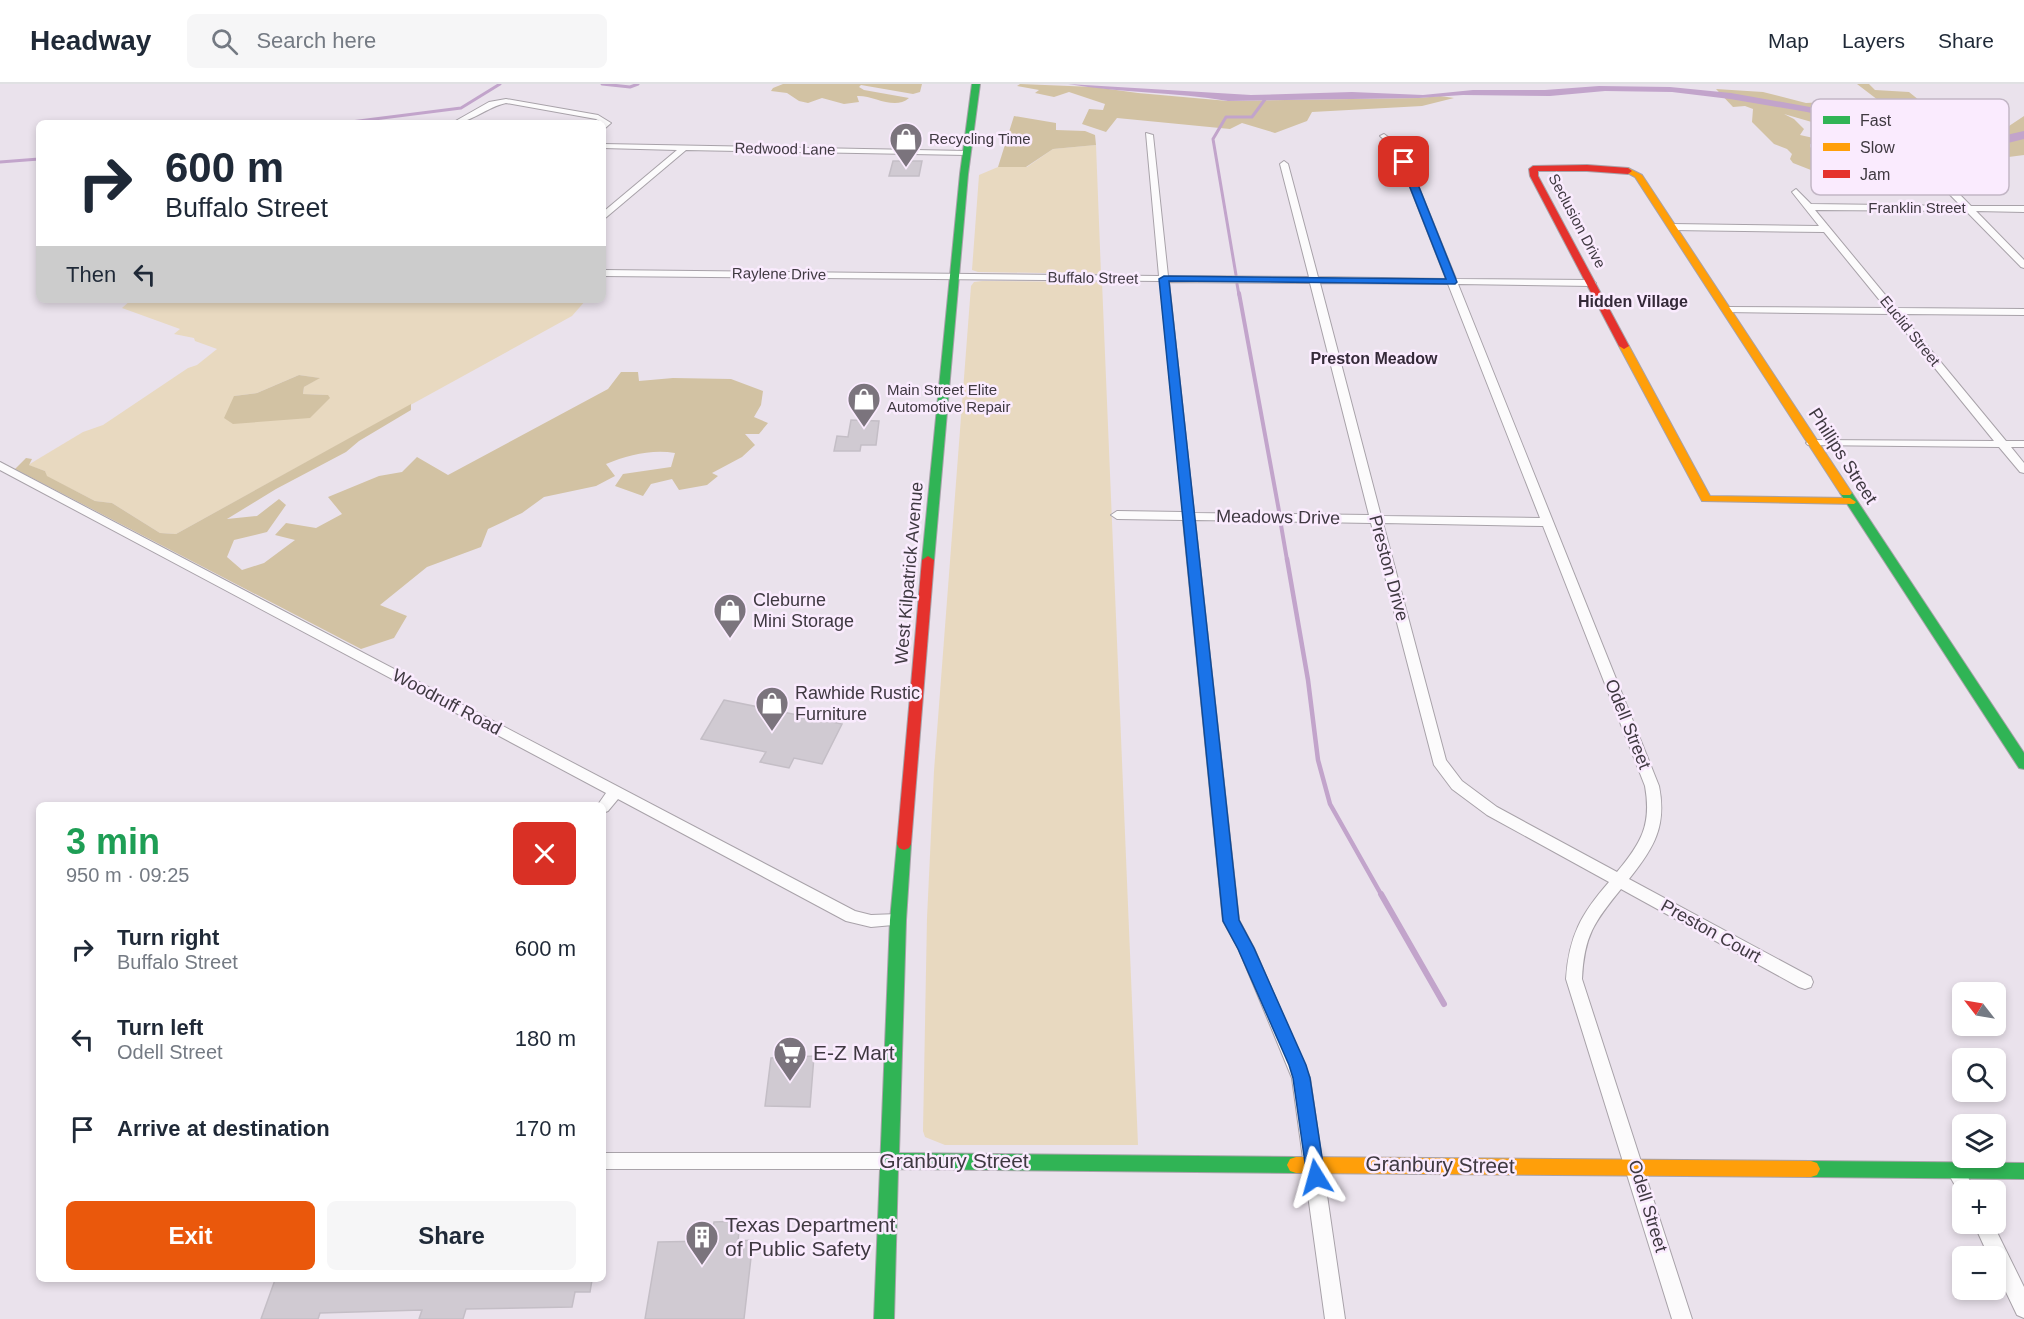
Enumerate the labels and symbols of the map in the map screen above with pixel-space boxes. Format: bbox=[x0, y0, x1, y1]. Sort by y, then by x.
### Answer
legend bbox=[1811, 99, 2009, 195]
text: Fast bbox=[1860, 112, 1892, 129]
shop icon: Recycling Time bbox=[888, 121, 924, 168]
place label: Recycling Time bbox=[929, 130, 1031, 147]
pin bbox=[1378, 136, 1429, 187]
street label: Redwood Lane bbox=[734, 139, 836, 158]
text: Slow bbox=[1860, 139, 1895, 156]
text: Jam bbox=[1860, 166, 1890, 183]
street label: Seclusion Drive bbox=[1545, 171, 1609, 271]
street label: Franklin Street bbox=[1868, 199, 1967, 216]
street label: Raylene Drive bbox=[732, 264, 826, 283]
street label: Buffalo Street bbox=[1048, 268, 1139, 287]
street label: Euclid Street bbox=[1877, 292, 1944, 370]
district label: Hidden Village bbox=[1578, 293, 1688, 310]
district label: Preston Meadow bbox=[1310, 350, 1438, 367]
shop icon: Main Street Elite Automotive Repair bbox=[846, 381, 882, 428]
place label: Main Street Elite Automotive Repair bbox=[887, 381, 1010, 415]
street label: Phillips Street bbox=[1805, 404, 1881, 508]
street label: West Kilpatrick Avenue bbox=[891, 481, 927, 665]
street label: Meadows Drive bbox=[1216, 506, 1340, 528]
street label: Preston Drive bbox=[1365, 513, 1413, 623]
place label: Cleburne Mini Storage bbox=[753, 590, 854, 631]
shop icon: Cleburne Mini Storage bbox=[712, 592, 748, 639]
street label: Woodruff Road bbox=[389, 665, 505, 739]
street label: Odell Street bbox=[1601, 676, 1655, 772]
place label: Rawhide Rustic Furniture bbox=[795, 683, 920, 724]
shop icon: Rawhide Rustic Furniture bbox=[754, 685, 790, 732]
street label: Preston Court bbox=[1658, 895, 1764, 967]
north arrow bbox=[1952, 982, 2006, 1036]
supermarket icon: E-Z Mart bbox=[772, 1035, 808, 1082]
place label: E-Z Mart bbox=[813, 1041, 895, 1064]
position arrow bbox=[1284, 1145, 1348, 1209]
street label: Granbury Street bbox=[879, 1149, 1029, 1172]
street label: Granbury Street bbox=[1365, 1152, 1515, 1177]
street label: Odell Street bbox=[1625, 1158, 1671, 1254]
place label: Texas Department of Public Safety bbox=[725, 1213, 896, 1260]
building icon: Texas Department of Public Safety bbox=[684, 1219, 720, 1266]

